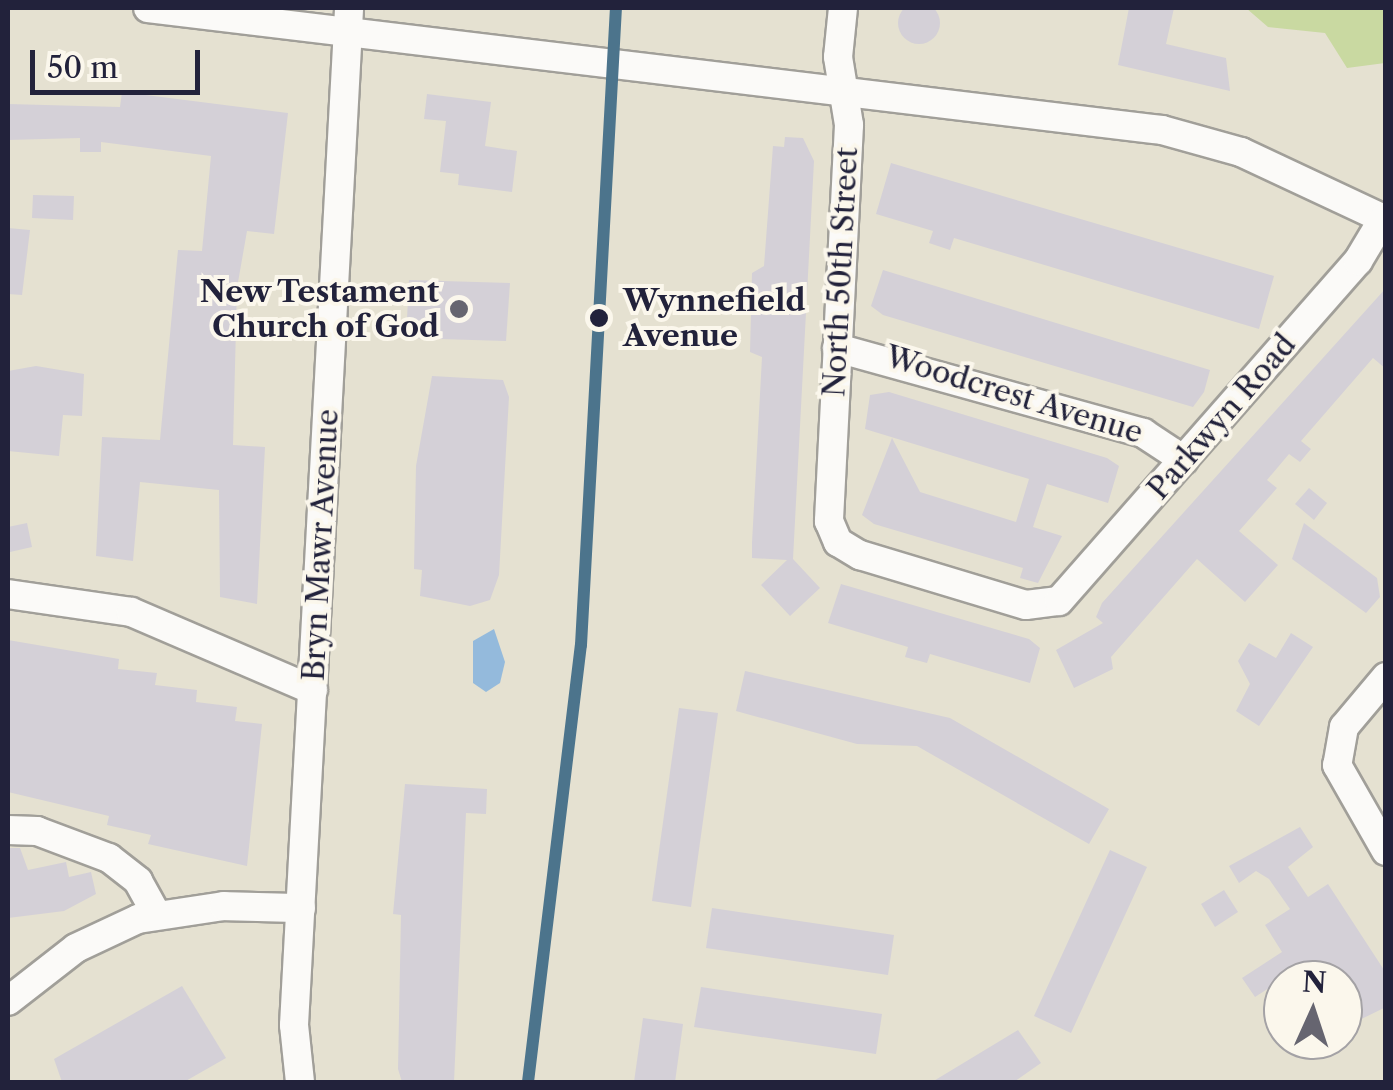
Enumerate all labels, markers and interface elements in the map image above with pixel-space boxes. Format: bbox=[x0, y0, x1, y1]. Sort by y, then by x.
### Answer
scale bar bbox=[35, 30, 205, 92]
text: 50 m bbox=[47, 49, 118, 86]
street label: North 50th Street bbox=[816, 146, 866, 398]
place label: New Testament Church of God bbox=[198, 274, 439, 344]
place label: Wynnefield Avenue bbox=[623, 283, 806, 354]
marker: New Testament Church of God bbox=[448, 298, 470, 320]
marker: Wynnefield Avenue bbox=[584, 303, 614, 333]
street label: Parkwyn Road bbox=[1141, 327, 1303, 507]
street label: Woodcrest Avenue bbox=[880, 339, 1148, 451]
street label: Bryn Mawr Avenue bbox=[296, 407, 346, 683]
north arrow bbox=[1263, 960, 1363, 1060]
text: N bbox=[1301, 964, 1328, 1000]

